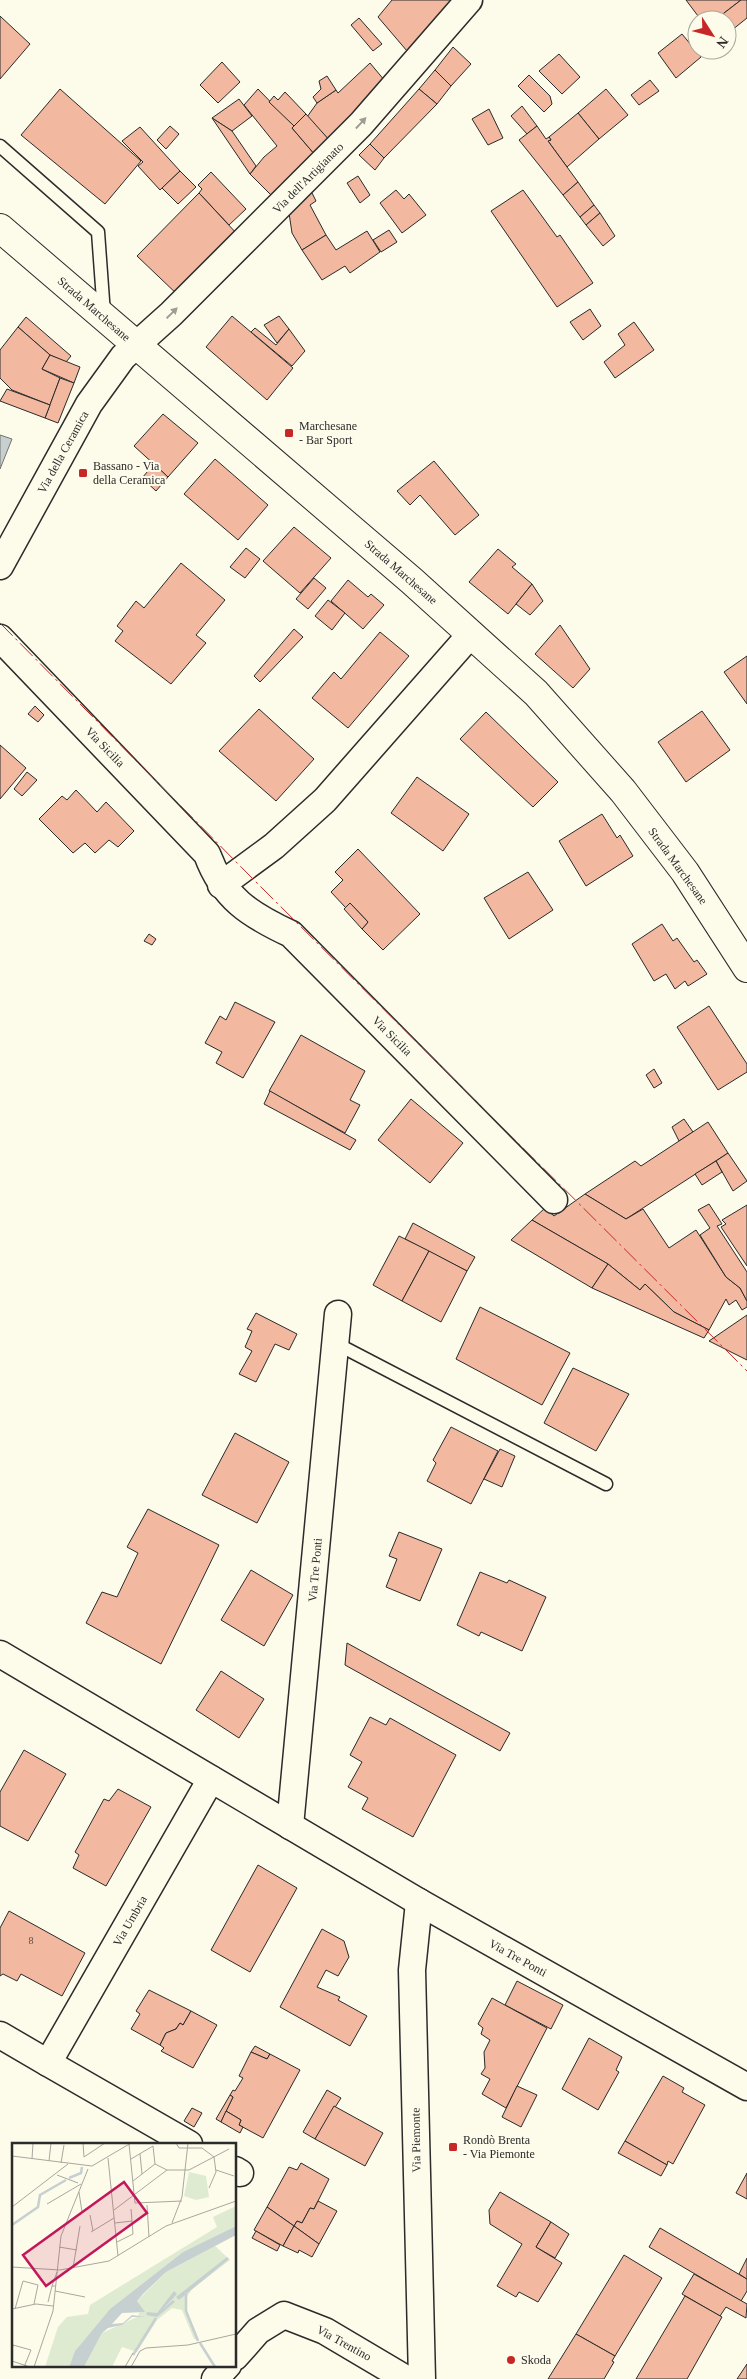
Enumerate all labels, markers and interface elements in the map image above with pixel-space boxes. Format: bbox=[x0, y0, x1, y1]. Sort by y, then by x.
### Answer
north arrow bbox=[687, 10, 737, 60]
text: N bbox=[713, 34, 731, 51]
one-way arrow bbox=[355, 118, 367, 130]
street label: Via dell'Artigianato bbox=[270, 140, 346, 216]
street label: Strada Marchesane bbox=[55, 274, 133, 344]
one-way arrow bbox=[166, 307, 178, 319]
street label: Via della Ceramica bbox=[35, 408, 92, 496]
place label: Marchesane - Bar Sport bbox=[299, 419, 357, 447]
marker: Marchesane - Bar Sport bbox=[283, 427, 295, 439]
place label: Bassano - Via della Ceramica bbox=[93, 459, 166, 487]
marker: Bassano - Via della Ceramica bbox=[77, 467, 89, 479]
street label: Strada Marchesane bbox=[362, 537, 440, 607]
street label: Via Sicilia bbox=[83, 724, 128, 770]
street label: Strada Marchesane bbox=[645, 825, 711, 907]
street label: Via Sicilia bbox=[369, 1013, 415, 1059]
street label: Via Tre Ponti bbox=[305, 1537, 325, 1602]
street label: Via Umbria bbox=[110, 1893, 150, 1949]
house number: 8 bbox=[29, 1935, 34, 1946]
street label: Via Tre Ponti bbox=[487, 1936, 550, 1980]
street label: Via Piemonte bbox=[408, 2107, 424, 2173]
place label: Rondò Brenta - Via Piemonte bbox=[463, 2133, 535, 2161]
marker: Rondò Brenta - Via Piemonte bbox=[447, 2141, 459, 2153]
inset map bbox=[12, 2143, 236, 2366]
street label: Via Trentino bbox=[314, 2322, 374, 2364]
place label: Skoda bbox=[521, 2353, 552, 2367]
marker: Skoda bbox=[505, 2354, 517, 2366]

